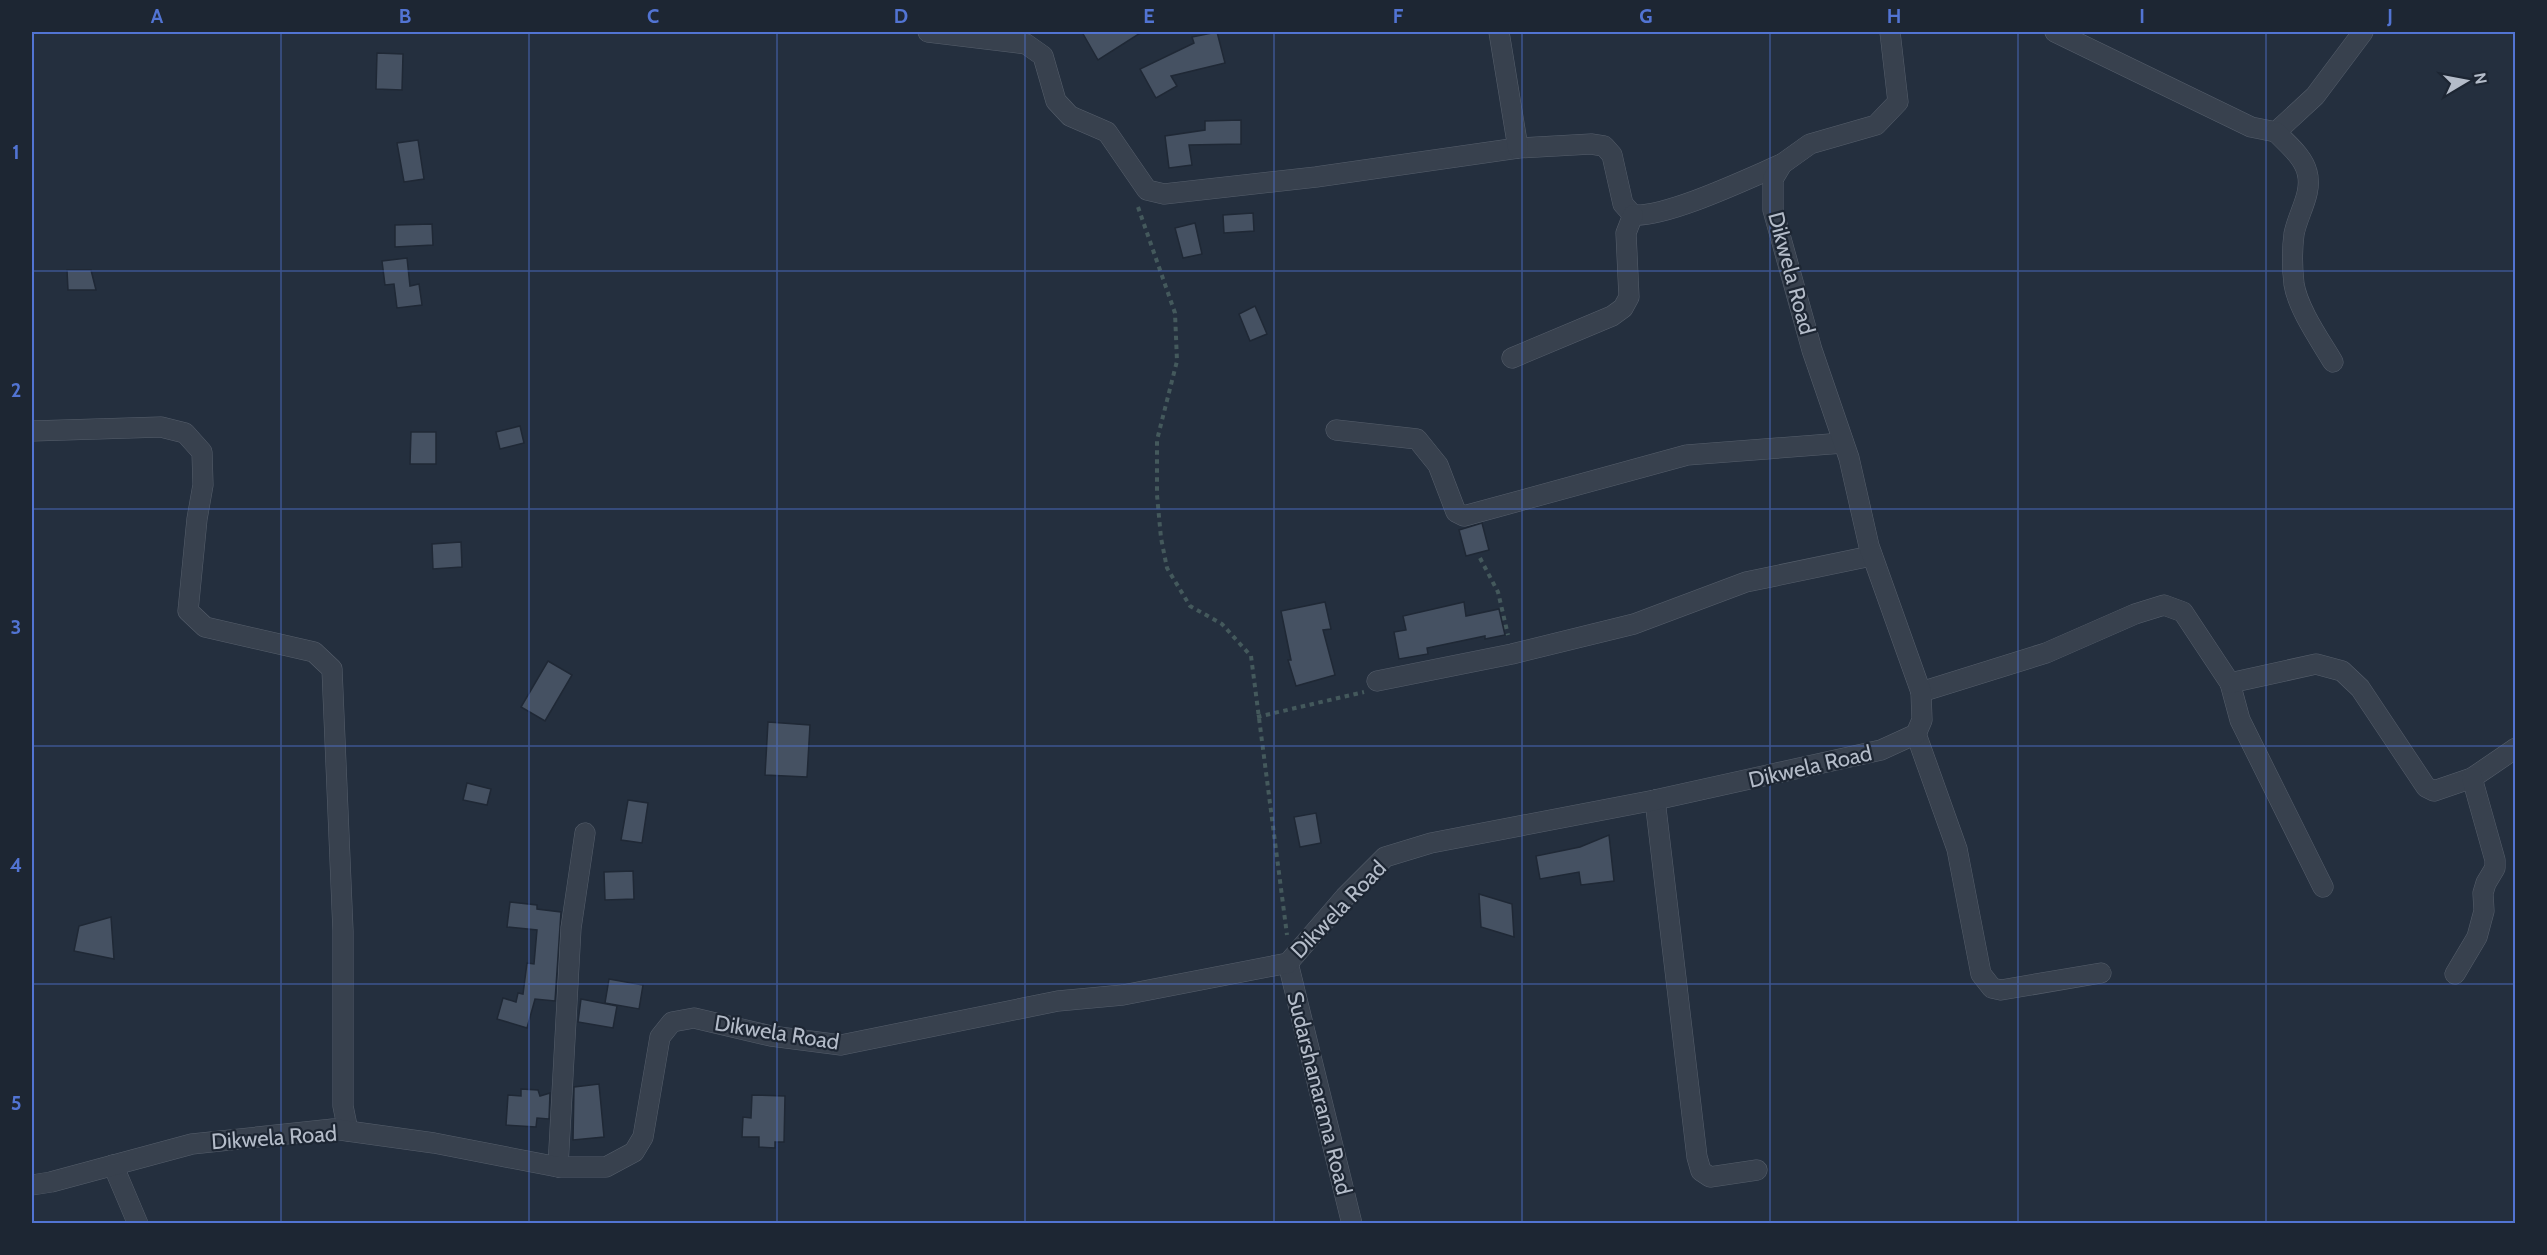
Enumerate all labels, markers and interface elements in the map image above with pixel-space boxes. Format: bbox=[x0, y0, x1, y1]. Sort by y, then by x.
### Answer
text: A bbox=[151, 4, 164, 28]
text: B bbox=[399, 4, 411, 28]
text: C bbox=[647, 4, 659, 28]
text: D bbox=[894, 4, 908, 28]
text: E bbox=[1143, 4, 1155, 28]
text: F bbox=[1393, 4, 1404, 28]
text: G bbox=[1639, 4, 1653, 28]
text: H bbox=[1887, 4, 1901, 28]
text: I bbox=[2139, 4, 2145, 28]
text: J bbox=[2386, 4, 2393, 28]
north arrow bbox=[2436, 51, 2496, 111]
text: N bbox=[2470, 71, 2491, 86]
text: 1 bbox=[12, 140, 20, 164]
street label: Dikwela Road bbox=[1762, 209, 1821, 337]
text: 2 bbox=[11, 378, 21, 402]
text: 3 bbox=[11, 615, 21, 639]
street label: Dikwela Road bbox=[1746, 739, 1874, 794]
text: 4 bbox=[10, 853, 22, 877]
street label: Dikwela Road bbox=[1285, 855, 1392, 964]
street label: Sudarshanarama Road bbox=[1281, 989, 1358, 1197]
street label: Dikwela Road bbox=[713, 1009, 841, 1056]
text: 5 bbox=[11, 1091, 21, 1115]
street label: Dikwela Road bbox=[210, 1120, 338, 1155]

